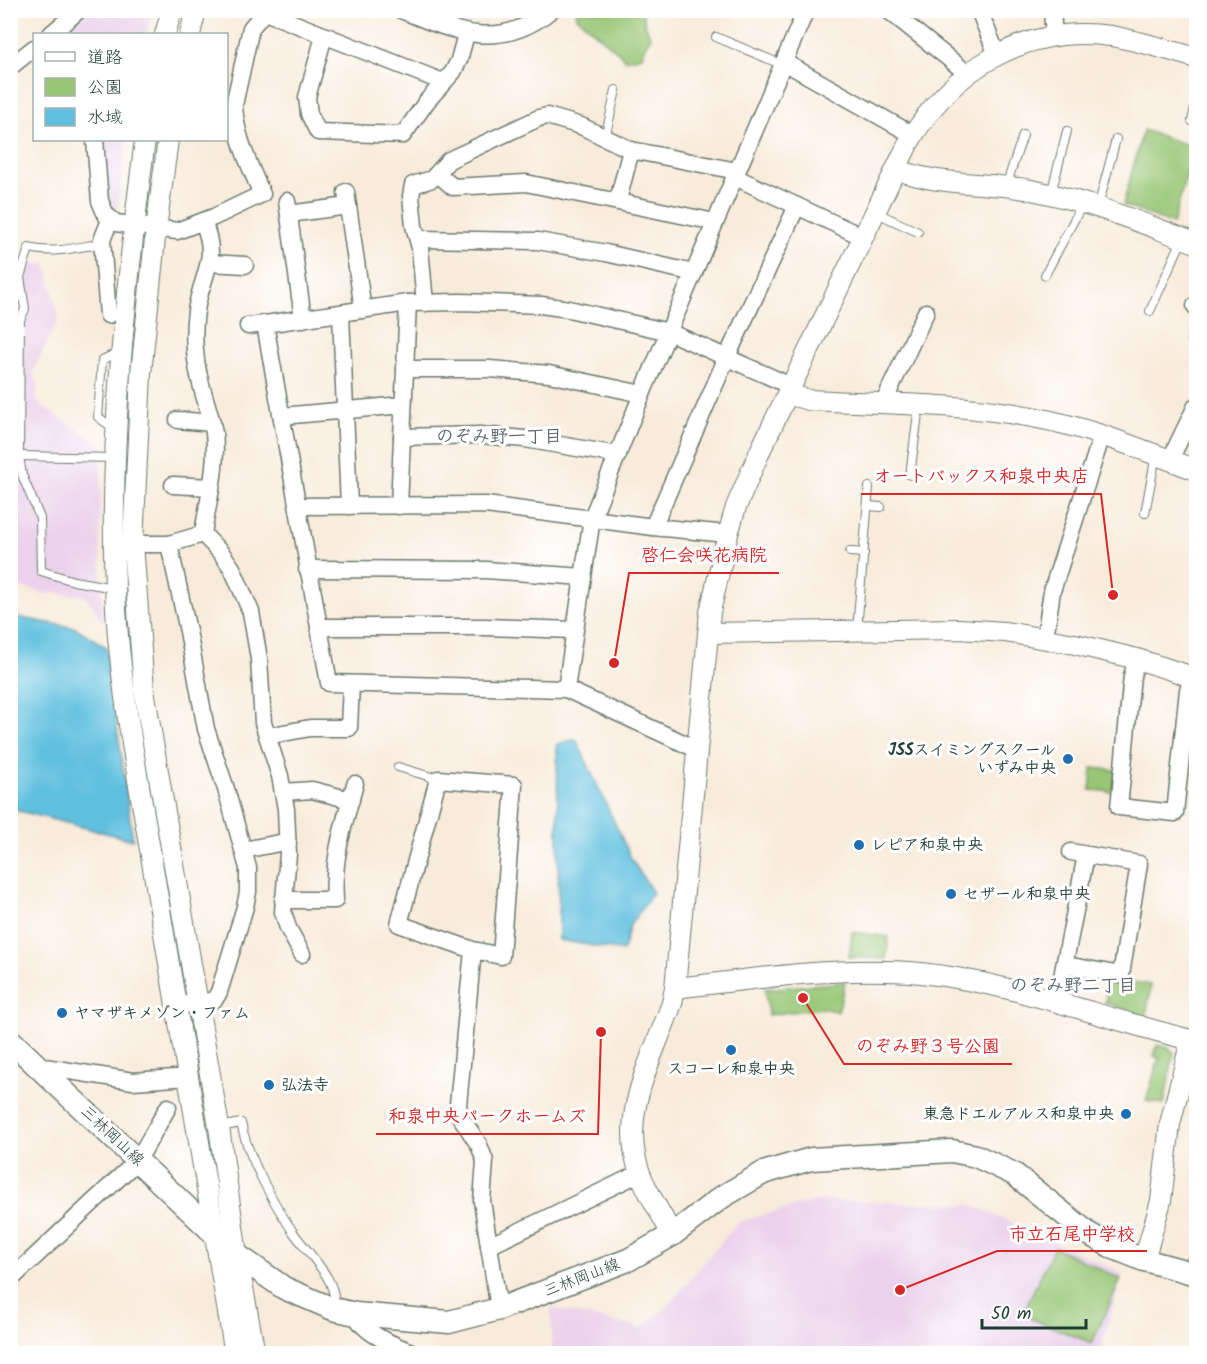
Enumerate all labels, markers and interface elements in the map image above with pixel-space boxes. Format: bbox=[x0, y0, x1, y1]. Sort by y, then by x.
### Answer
legend bbox=[33, 33, 228, 141]
text: 道路 bbox=[87, 44, 123, 73]
text: 公園 bbox=[87, 74, 123, 103]
text: 水域 bbox=[87, 104, 123, 133]
district label: のぞみ野一丁目 bbox=[436, 423, 562, 452]
callout: オートバックス和泉中央店 bbox=[861, 458, 1101, 494]
text: オートバックス和泉中央店 bbox=[873, 463, 1089, 492]
callout: 啓仁会咲花病院 bbox=[629, 537, 779, 573]
text: 啓仁会咲花病院 bbox=[641, 542, 767, 571]
place label: JSSスイミングスクール いずみ中央 bbox=[888, 738, 1056, 781]
marker: JSSスイミングスクール いずみ中央 bbox=[1061, 752, 1075, 766]
place label: レピア和泉中央 bbox=[871, 833, 983, 858]
marker: レピア和泉中央 bbox=[852, 838, 866, 852]
place label: セザール和泉中央 bbox=[963, 882, 1090, 907]
marker: セザール和泉中央 bbox=[944, 887, 958, 901]
district label: のぞみ野二丁目 bbox=[1010, 972, 1136, 1001]
place label: ヤマザキメゾン・ファム bbox=[74, 1001, 250, 1026]
marker: ヤマザキメゾン・ファム bbox=[55, 1006, 69, 1020]
callout: のぞみ野３号公園 bbox=[844, 1028, 1012, 1064]
text: のぞみ野３号公園 bbox=[856, 1033, 1000, 1062]
marker: スコーレ和泉中央 bbox=[724, 1043, 738, 1057]
place label: スコーレ和泉中央 bbox=[667, 1057, 795, 1082]
place label: 弘法寺 bbox=[281, 1073, 329, 1098]
marker: 弘法寺 bbox=[262, 1078, 276, 1092]
callout: 和泉中央パークホームズ bbox=[376, 1098, 598, 1134]
street label: 三林岡山線 bbox=[74, 1100, 150, 1172]
place label: 東急ドエルアルス和泉中央 bbox=[923, 1102, 1114, 1127]
text: 和泉中央パークホームズ bbox=[388, 1103, 586, 1132]
marker: 東急ドエルアルス和泉中央 bbox=[1119, 1107, 1133, 1121]
callout: 市立石尾中学校 bbox=[997, 1215, 1147, 1251]
text: 市立石尾中学校 bbox=[1009, 1221, 1135, 1250]
street label: 三林岡山線 bbox=[540, 1252, 624, 1304]
scale bar bbox=[982, 1292, 1086, 1330]
text: 50 m bbox=[991, 1300, 1031, 1329]

